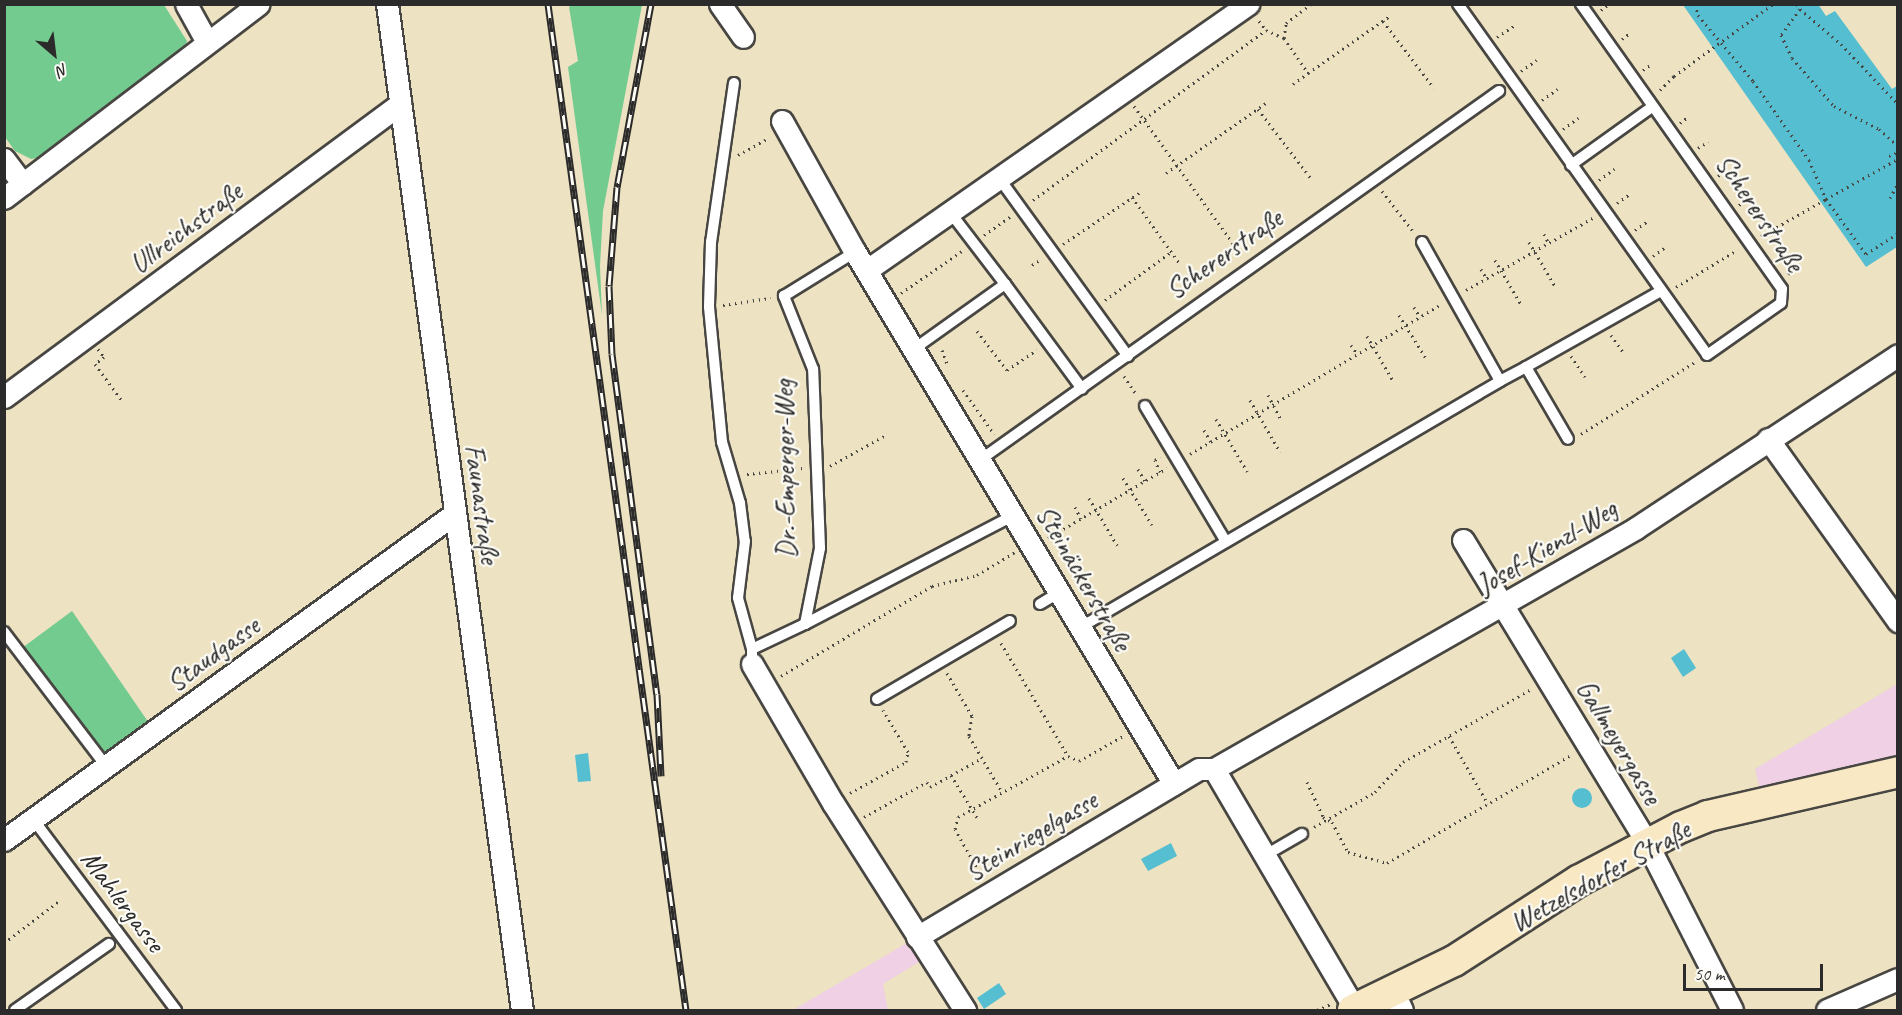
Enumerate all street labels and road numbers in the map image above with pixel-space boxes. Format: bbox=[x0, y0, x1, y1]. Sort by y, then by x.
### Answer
street label: Schererstraße bbox=[1708, 148, 1812, 278]
street label: Ullreichstraße bbox=[123, 175, 249, 281]
street label: Schererstraße bbox=[1159, 202, 1289, 306]
street label: Dr.-Emperger-Weg bbox=[767, 379, 803, 559]
street label: Faunastraße bbox=[457, 442, 507, 566]
street label: Josef-Kienzl-Weg bbox=[1471, 492, 1623, 602]
street label: Steinäckerstraße bbox=[1029, 499, 1139, 657]
street label: Staudgasse bbox=[160, 609, 266, 699]
street label: Gallmeyergasse bbox=[1569, 674, 1669, 810]
street label: Steinriegelgasse bbox=[959, 783, 1103, 889]
street label: Wetzelsdorfer Straße bbox=[1503, 812, 1697, 940]
street label: Mahlergasse bbox=[74, 843, 172, 959]

